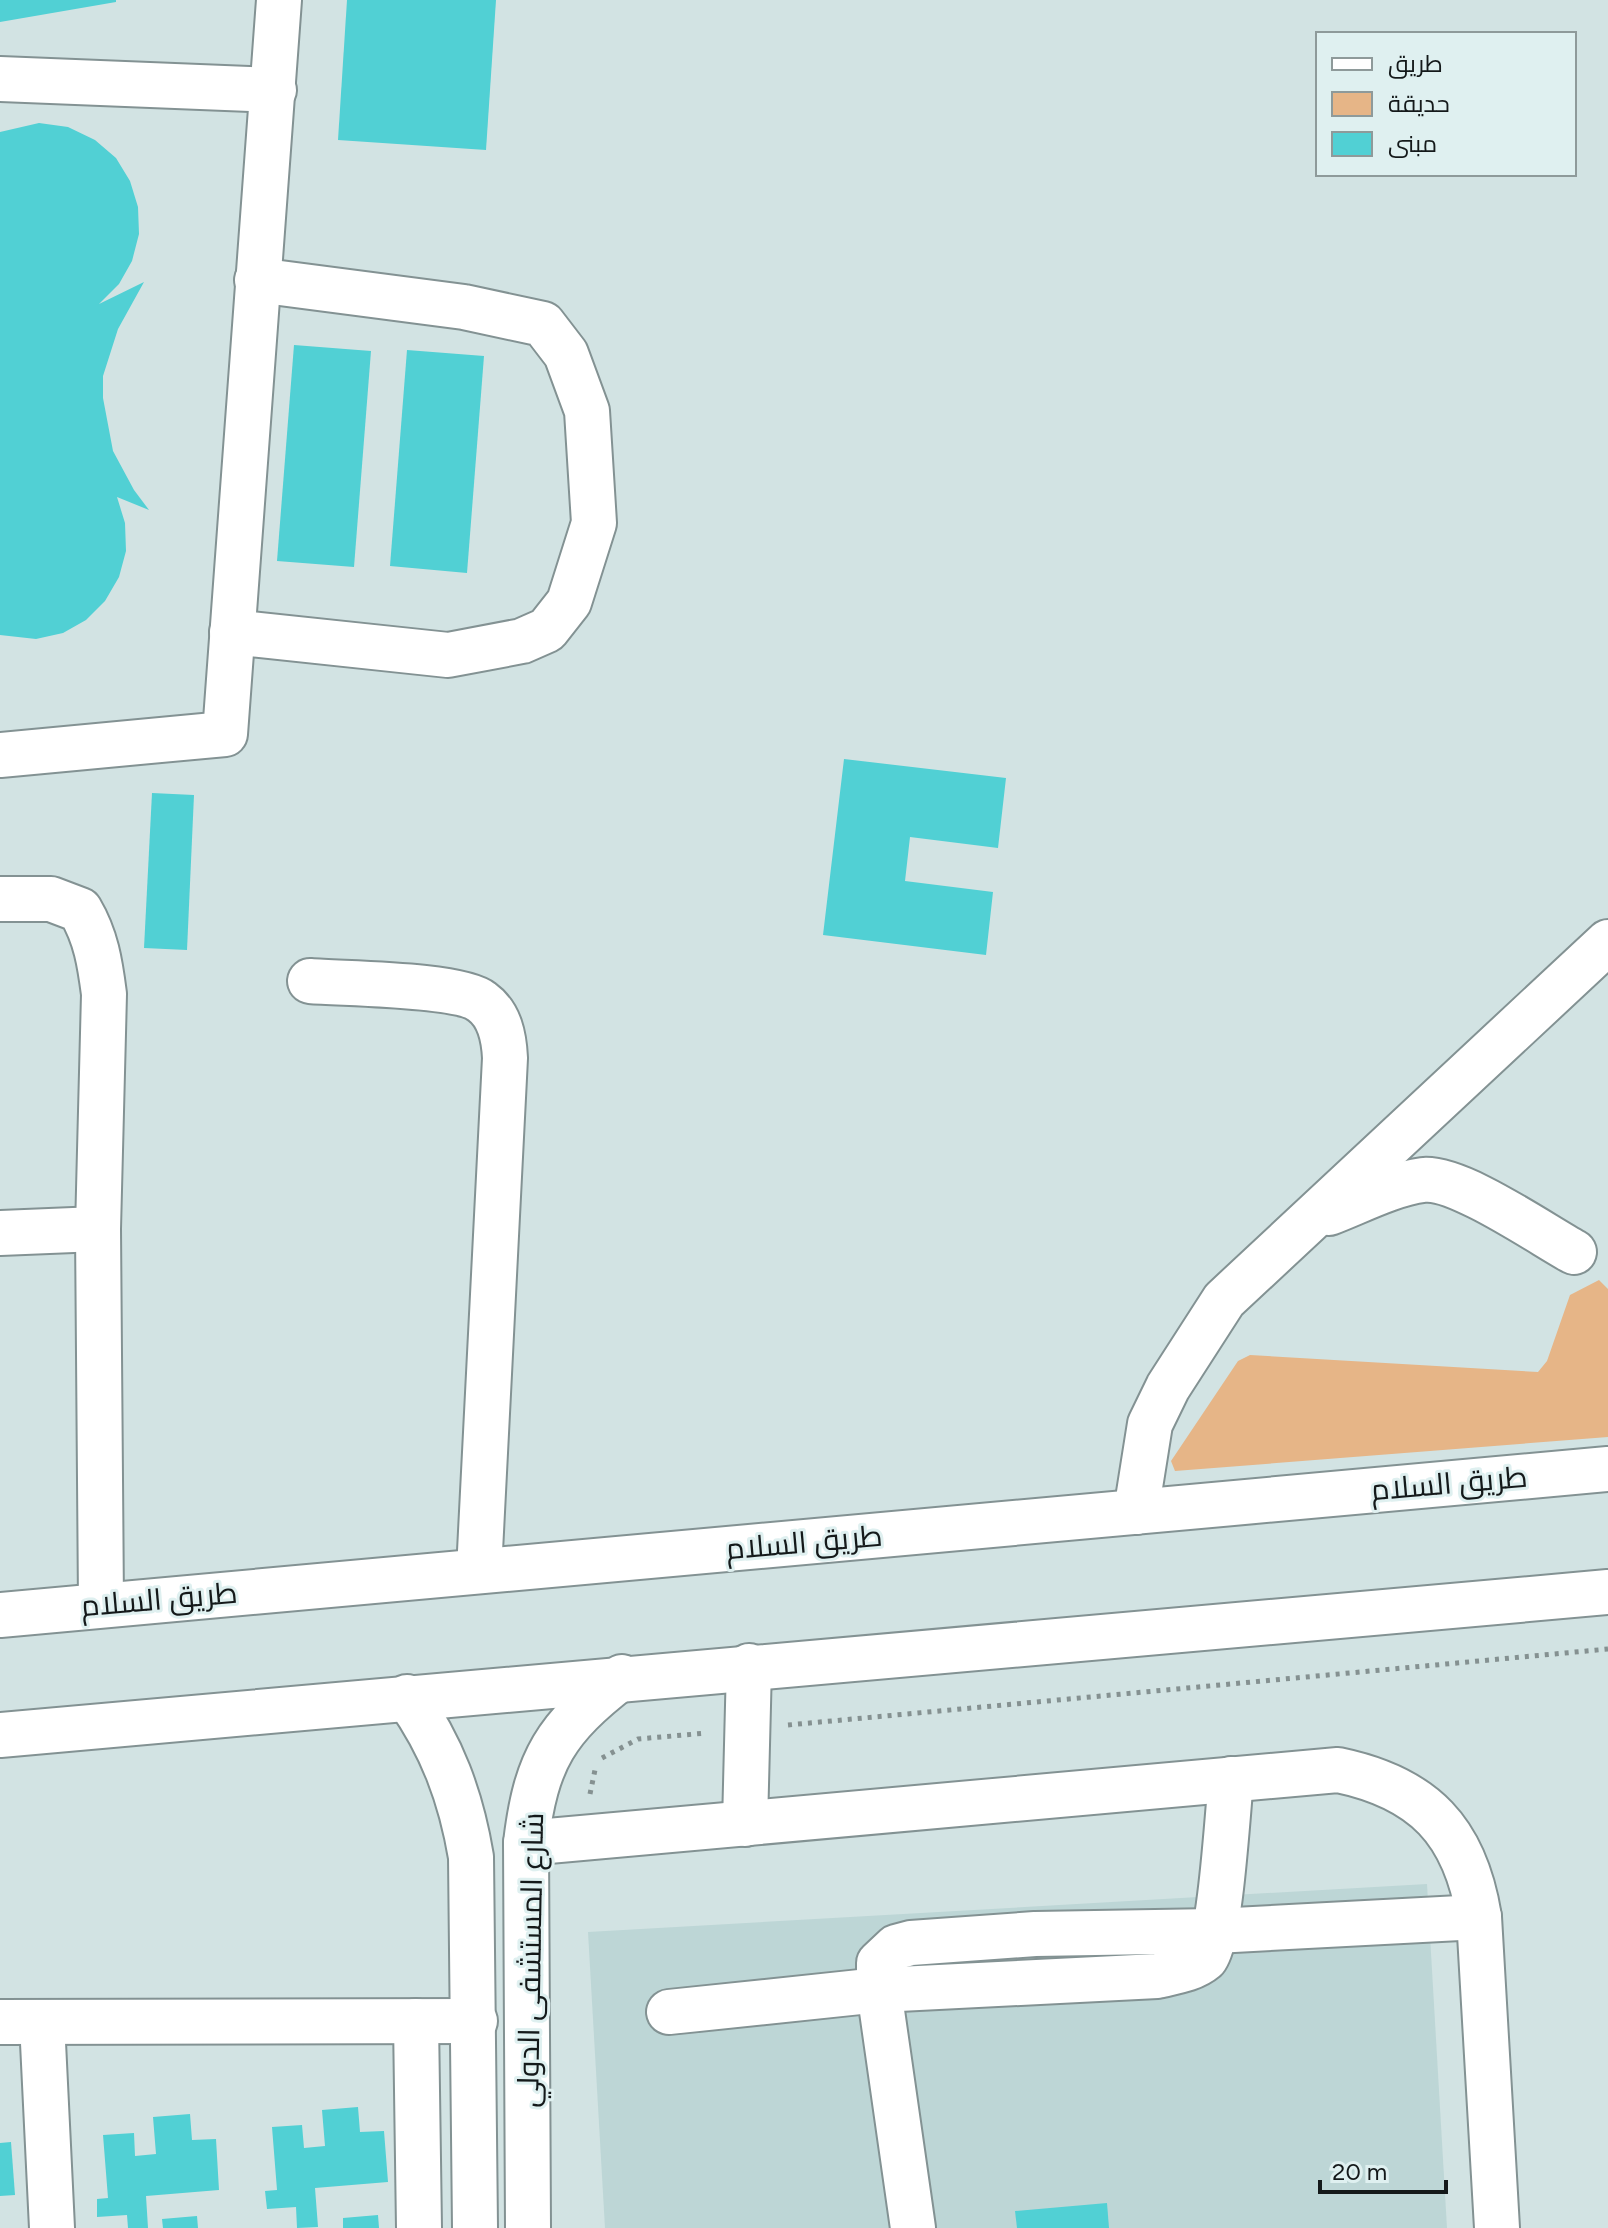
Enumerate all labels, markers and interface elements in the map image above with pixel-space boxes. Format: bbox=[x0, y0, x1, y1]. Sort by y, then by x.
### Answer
legend bbox=[1316, 32, 1576, 176]
text: طريق bbox=[1388, 49, 1443, 79]
text: حديقة bbox=[1388, 89, 1450, 118]
text: مبنى bbox=[1388, 129, 1437, 158]
street label: طريق السلام bbox=[1369, 1458, 1529, 1510]
street label: طريق السلام bbox=[724, 1517, 884, 1569]
street label: طريق السلام bbox=[79, 1574, 239, 1626]
street label: شارع المستشفى الدولي bbox=[509, 1812, 556, 2108]
scale bar bbox=[1320, 2144, 1446, 2194]
text: 20 m bbox=[1332, 2157, 1387, 2186]

